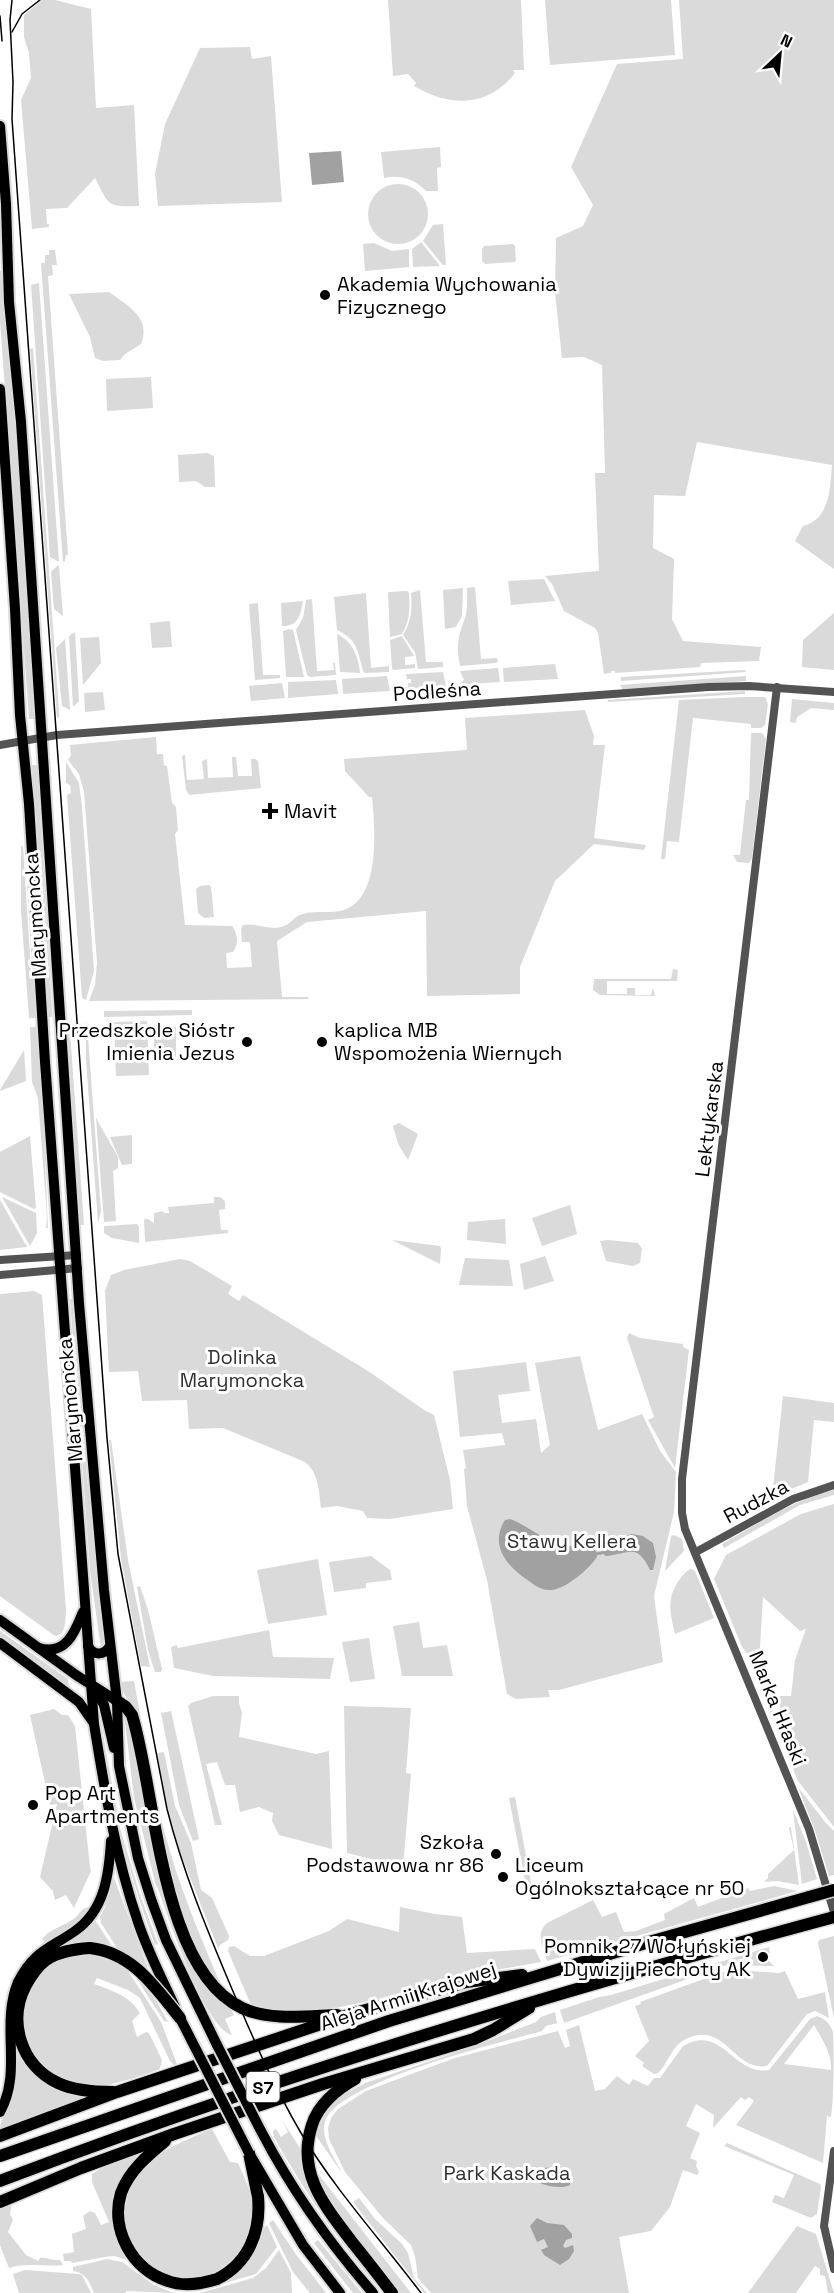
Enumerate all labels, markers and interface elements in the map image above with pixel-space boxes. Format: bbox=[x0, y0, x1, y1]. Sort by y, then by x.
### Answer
north arrow bbox=[750, 24, 810, 84]
text: N bbox=[777, 29, 796, 53]
place label: Akademia Wychowania Fizycznego bbox=[337, 271, 557, 320]
marker: Akademia Wychowania Fizycznego bbox=[318, 288, 332, 302]
street label: Podleśna bbox=[392, 675, 482, 707]
place label: Mavit bbox=[284, 798, 337, 824]
marker: Mavit bbox=[261, 802, 279, 820]
street label: Marymoncka bbox=[18, 852, 52, 978]
place label: Przedszkole Sióstr Imienia Jezus bbox=[59, 1017, 235, 1066]
place label: kaplica MB Wspomożenia Wiernych bbox=[334, 1017, 562, 1066]
marker: Przedszkole Sióstr Imienia Jezus bbox=[240, 1035, 254, 1049]
marker: kaplica MB Wspomożenia Wiernych bbox=[315, 1035, 329, 1049]
street label: Lektykarska bbox=[689, 1059, 729, 1179]
street label: Marymoncka bbox=[52, 1337, 88, 1463]
park label: Dolinka Marymoncka bbox=[180, 1344, 304, 1393]
street label: Rudzka bbox=[719, 1473, 793, 1529]
park label: Stawy Kellera bbox=[507, 1528, 637, 1554]
street label: Marka Hłaski bbox=[743, 1647, 813, 1769]
place label: Pop Art Apartments bbox=[45, 1780, 159, 1829]
marker: Pop Art Apartments bbox=[26, 1798, 40, 1812]
place label: Szkoła Podstawowa nr 86 bbox=[306, 1829, 484, 1878]
marker: Szkoła Podstawowa nr 86 bbox=[489, 1847, 503, 1861]
place label: Liceum Ogólnokształcące nr 50 bbox=[515, 1852, 744, 1901]
marker: Liceum Ogólnokształcące nr 50 bbox=[496, 1870, 510, 1884]
place label: Pomnik 27 Wołyńskiej Dywizji Piechoty AK bbox=[544, 1933, 751, 1982]
marker: Pomnik 27 Wołyńskiej Dywizji Piechoty AK bbox=[756, 1950, 770, 1964]
street label: Aleja Armii Krajowej bbox=[317, 1955, 499, 2037]
road number: S7 bbox=[246, 2072, 280, 2102]
park label: Park Kaskada bbox=[443, 2160, 571, 2186]

